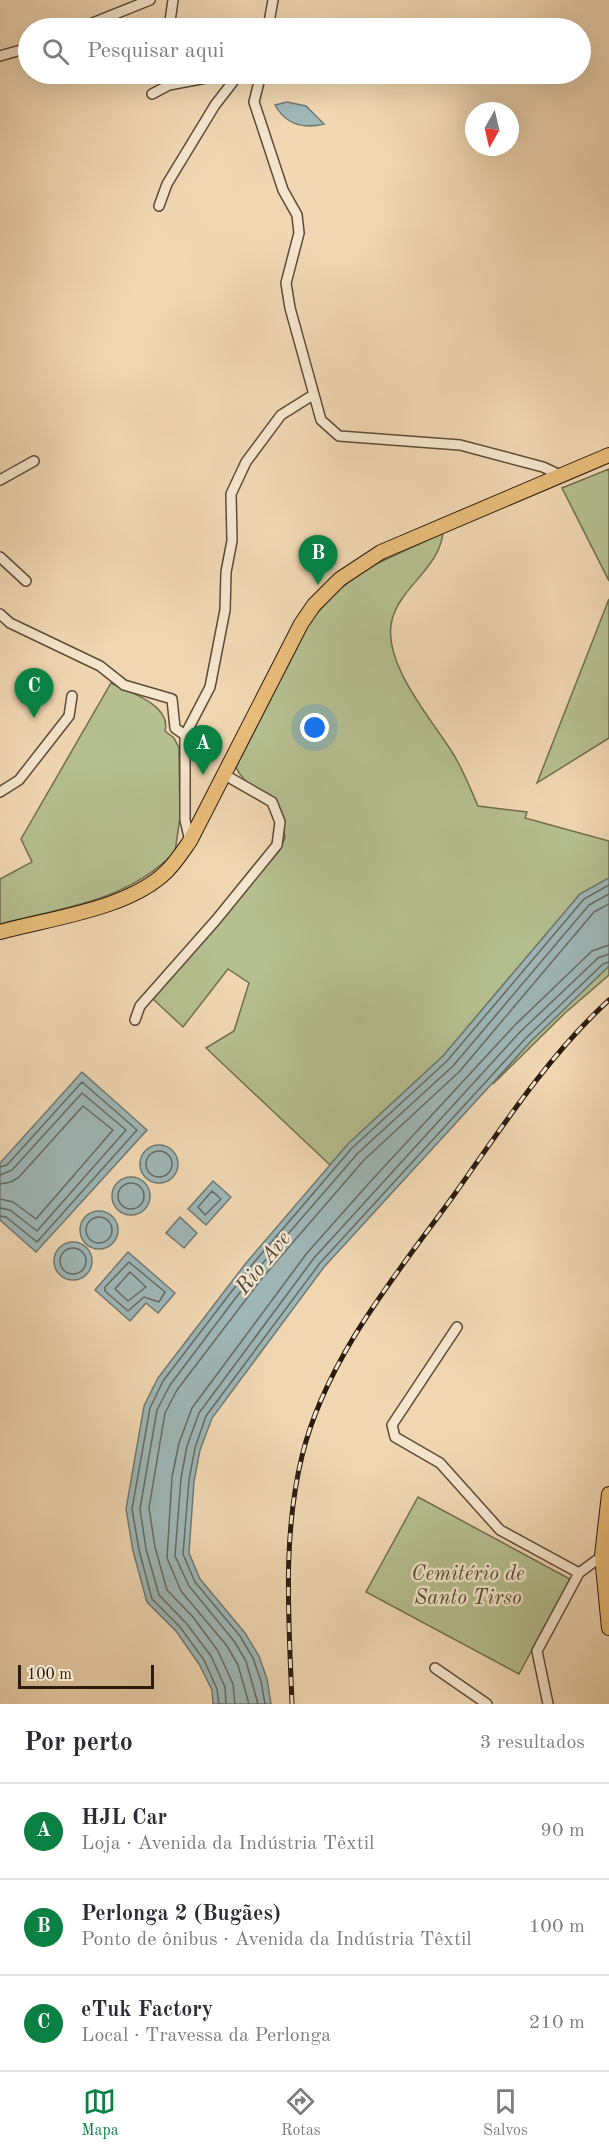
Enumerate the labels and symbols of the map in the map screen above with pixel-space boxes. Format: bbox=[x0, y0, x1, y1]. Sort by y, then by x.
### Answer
north arrow bbox=[465, 102, 519, 156]
pin: B bbox=[298, 536, 338, 585]
pin: C bbox=[15, 668, 54, 718]
your location bbox=[300, 713, 329, 742]
pin: A bbox=[184, 726, 222, 775]
water label: Rio Ave bbox=[231, 1228, 295, 1300]
park label: Cemitério de Santo Tirso bbox=[411, 1564, 525, 1609]
scale bar bbox=[18, 1662, 154, 1690]

